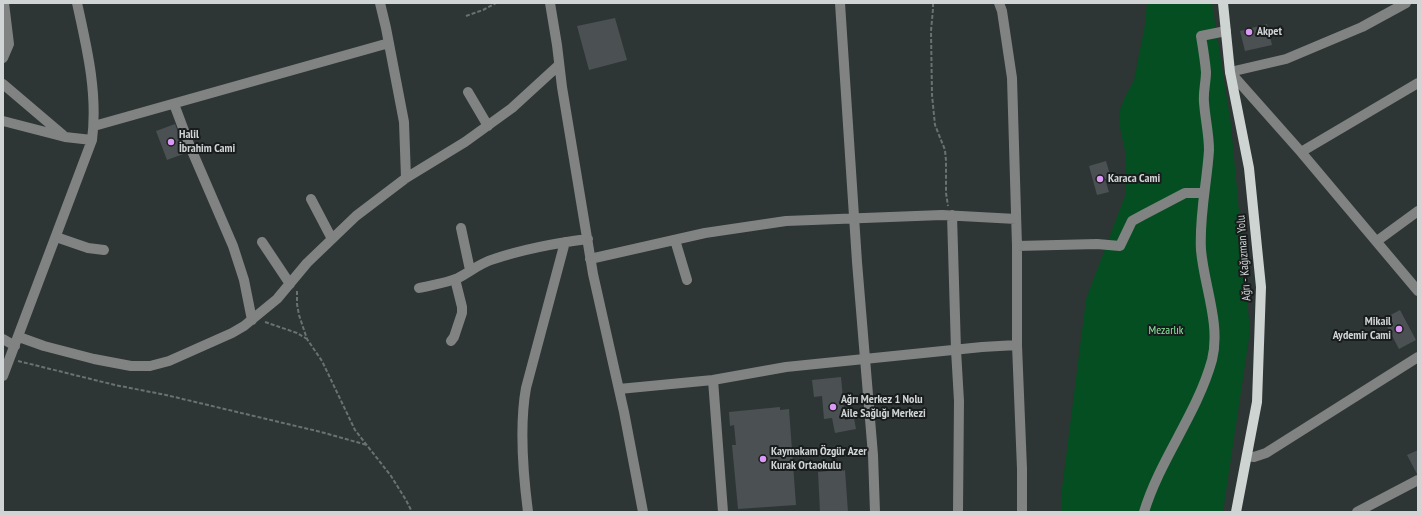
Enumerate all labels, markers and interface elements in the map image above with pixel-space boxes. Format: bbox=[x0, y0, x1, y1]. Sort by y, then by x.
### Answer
place label: Akpet bbox=[1257, 25, 1282, 39]
marker: Akpet bbox=[1244, 27, 1254, 37]
place label: Halil İbrahim Cami bbox=[179, 128, 235, 156]
marker: Halil İbrahim Cami bbox=[166, 137, 176, 147]
place label: Karaca Cami bbox=[1108, 172, 1160, 186]
marker: Karaca Cami bbox=[1095, 174, 1105, 184]
street label: Ağrı - Kağızman Yolu bbox=[1234, 215, 1254, 301]
place label: Mikail Aydemir Cami bbox=[1333, 315, 1391, 343]
park label: Mezarlık bbox=[1149, 324, 1183, 338]
marker: Mikail Aydemir Cami bbox=[1394, 324, 1404, 334]
place label: Ağrı Merkez 1 Nolu Aile Sağlığı Merkezi bbox=[841, 393, 926, 421]
marker: Ağrı Merkez 1 Nolu Aile Sağlığı Merkezi bbox=[828, 402, 838, 412]
place label: Kaymakam Özgür Azer Kurak Ortaokulu bbox=[771, 445, 867, 473]
marker: Kaymakam Özgür Azer Kurak Ortaokulu bbox=[758, 454, 768, 464]

